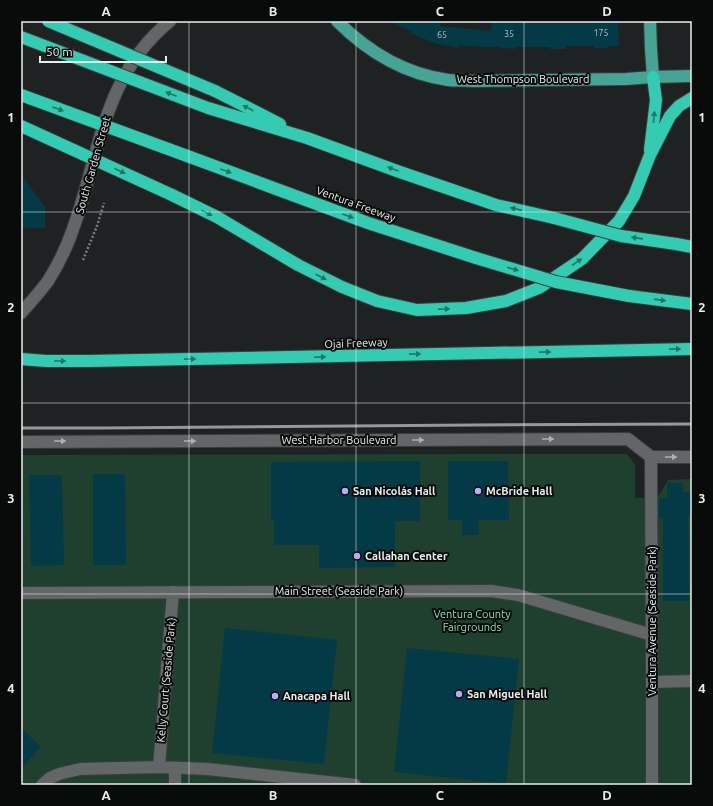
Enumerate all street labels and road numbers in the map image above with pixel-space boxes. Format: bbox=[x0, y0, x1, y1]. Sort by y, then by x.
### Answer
street label: West Thompson Boulevard bbox=[457, 73, 589, 85]
street label: South Garden Street bbox=[73, 114, 113, 215]
street label: Ventura Freeway bbox=[315, 184, 398, 224]
street label: Ojai Freeway bbox=[324, 336, 389, 350]
street label: West Harbor Boulevard bbox=[281, 434, 397, 446]
street label: Ventura Avenue (Seaside Park) bbox=[646, 546, 659, 696]
street label: Main Street (Seaside Park) bbox=[275, 585, 403, 598]
street label: Kelly Court (Seaside Park) bbox=[155, 617, 178, 743]

